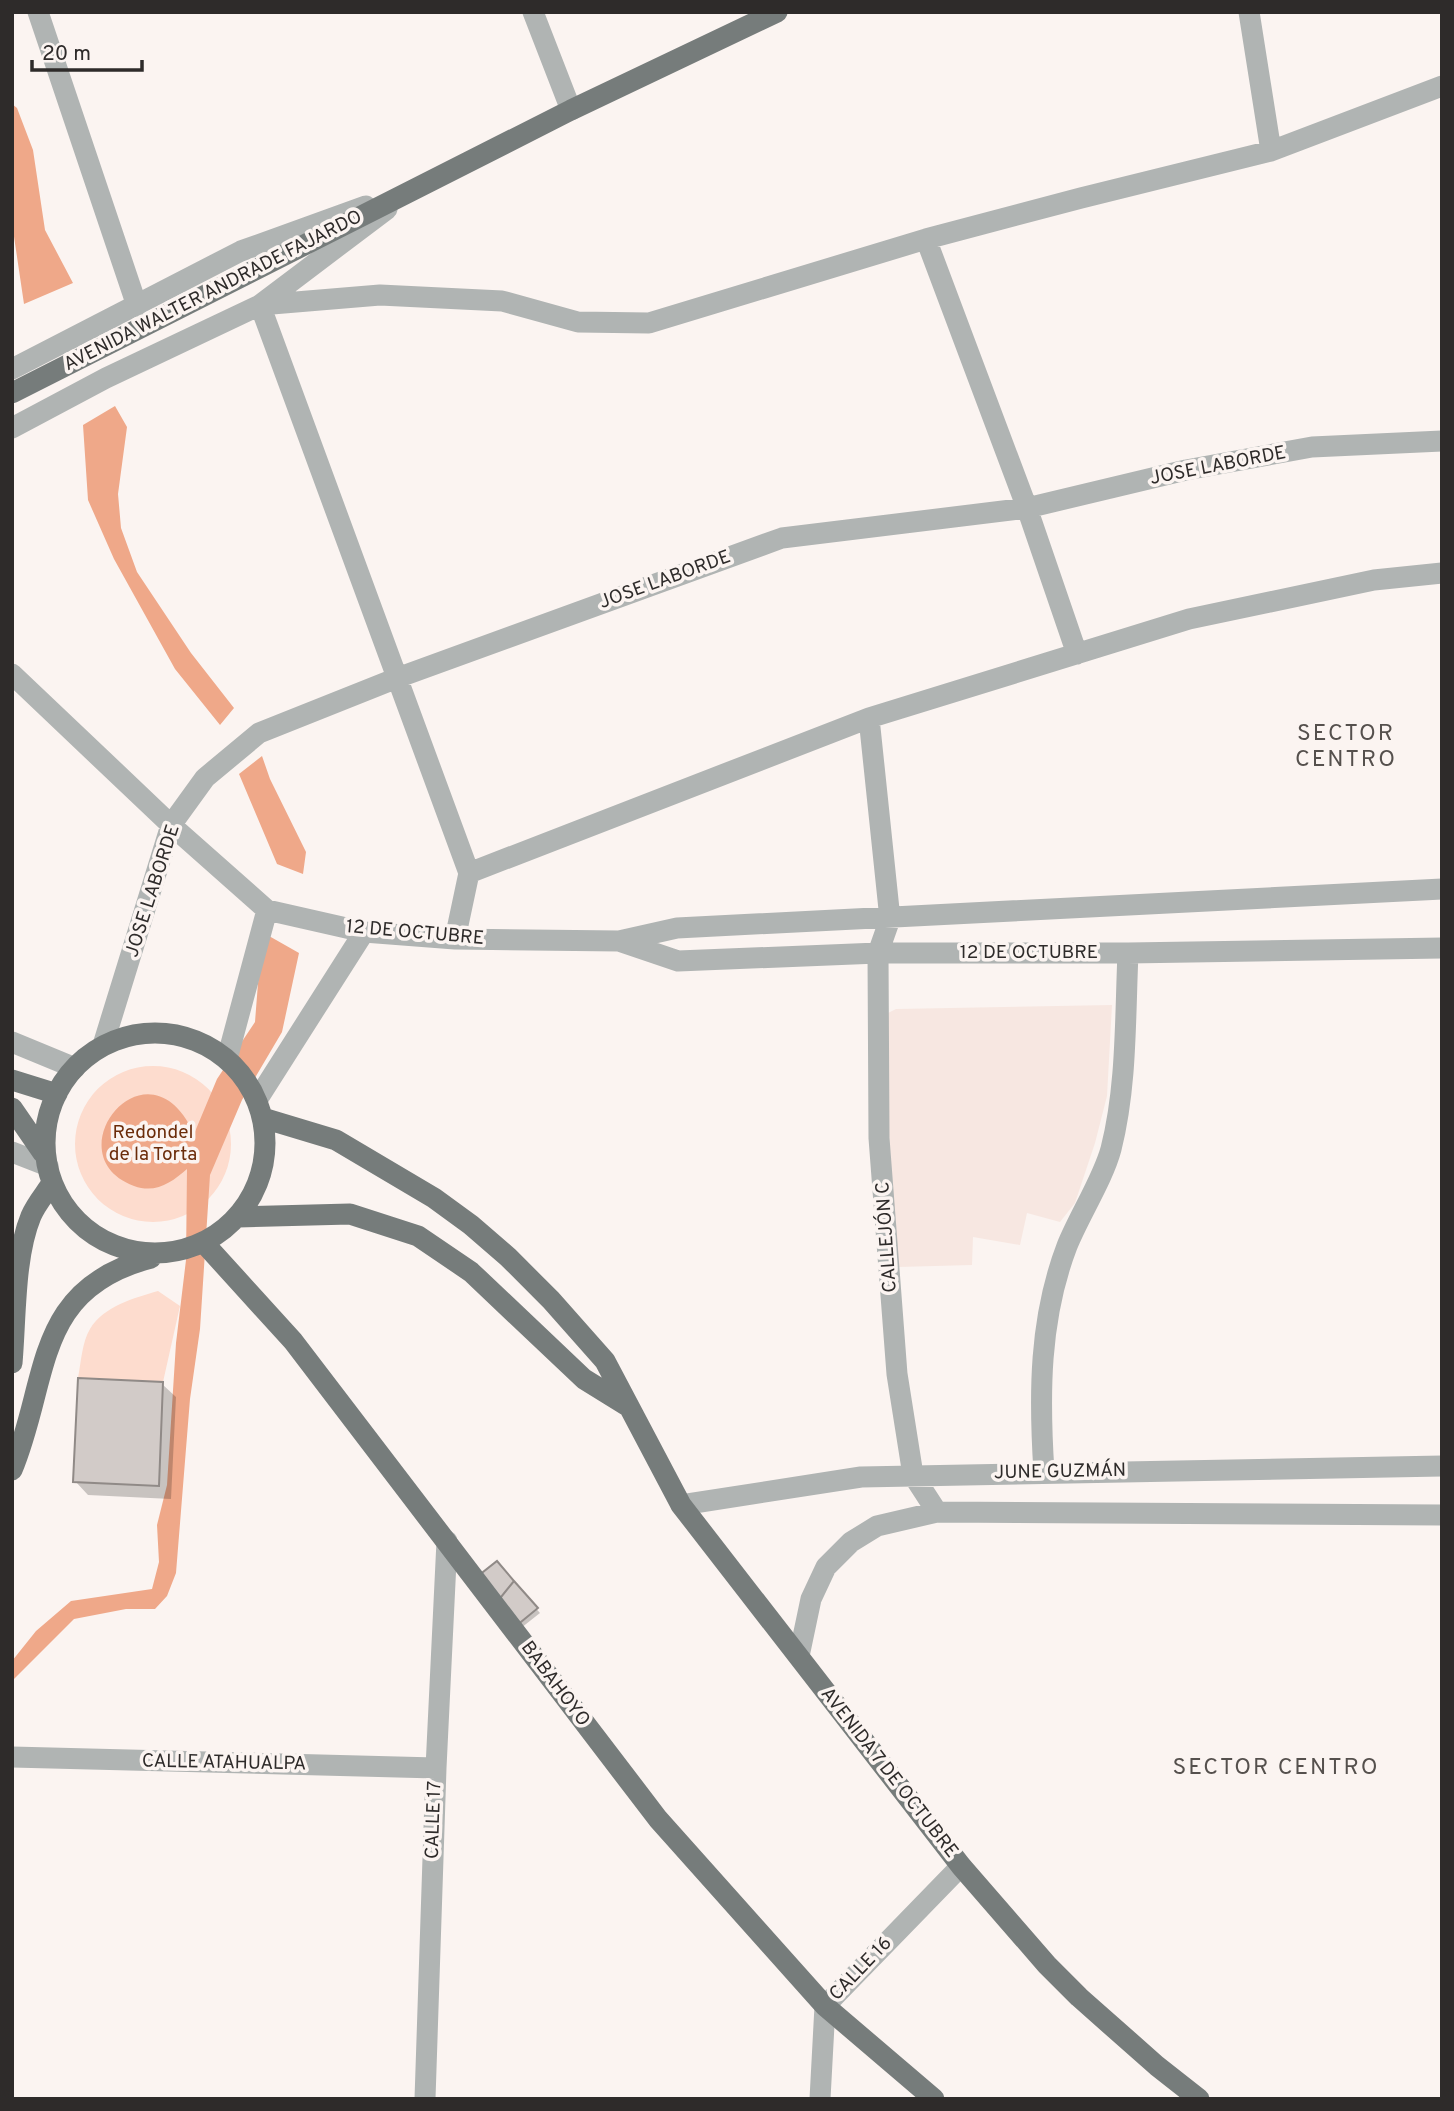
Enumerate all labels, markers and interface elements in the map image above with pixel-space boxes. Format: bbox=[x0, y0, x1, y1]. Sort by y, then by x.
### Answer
scale bar bbox=[32, 28, 142, 72]
text: 20 m bbox=[42, 41, 91, 68]
street label: AVENIDA WALTER ANDRADE FAJARDO bbox=[60, 205, 366, 377]
street label: JOSE LABORDE bbox=[1148, 441, 1288, 491]
street label: JOSE LABORDE bbox=[596, 545, 734, 615]
district label: SECTOR CENTRO bbox=[1295, 720, 1397, 775]
street label: JOSE LABORDE bbox=[120, 822, 186, 960]
street label: 12 DE OCTUBRE bbox=[345, 915, 485, 951]
street label: 12 DE OCTUBRE bbox=[960, 941, 1098, 965]
park label: Redondel de la Torta bbox=[109, 1121, 197, 1167]
street label: CALLEJÓN C bbox=[870, 1181, 903, 1293]
street label: JUNE GUZMÁN bbox=[994, 1458, 1126, 1485]
street label: BABAHOYO bbox=[515, 1637, 595, 1731]
street label: AVENIDA 7 DE OCTUBRE bbox=[815, 1683, 963, 1863]
street label: CALLE ATAHUALPA bbox=[142, 1750, 306, 1776]
district label: SECTOR CENTRO bbox=[1172, 1754, 1380, 1783]
street label: CALLE 17 bbox=[421, 1780, 447, 1860]
street label: CALLE 16 bbox=[825, 1932, 897, 2006]

